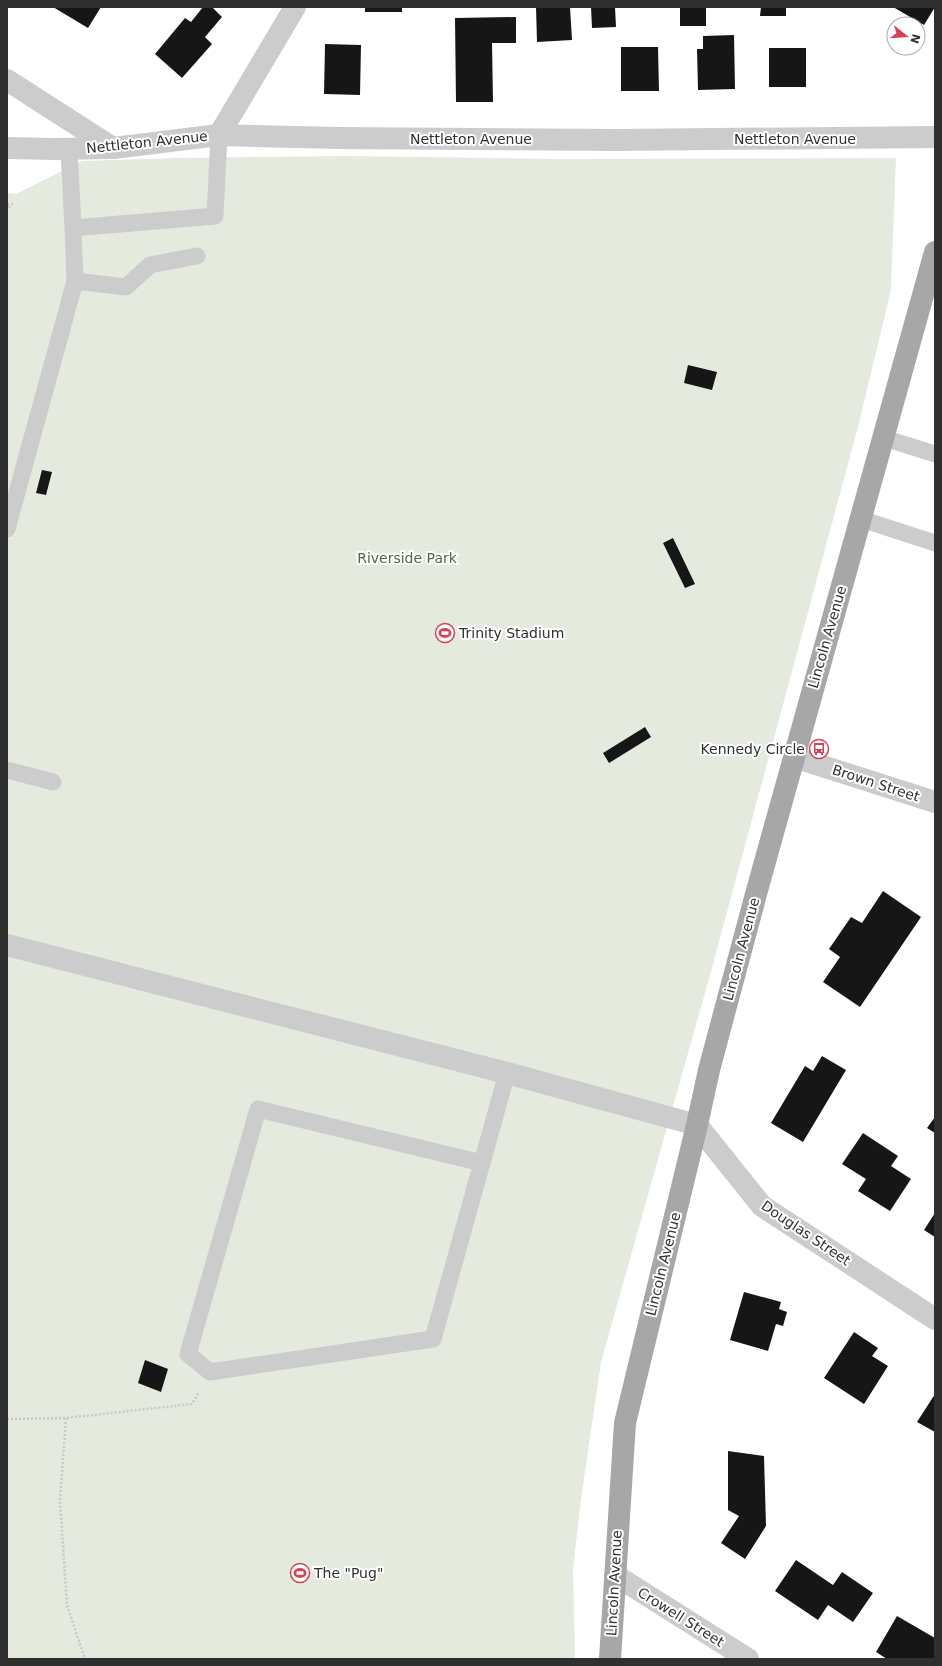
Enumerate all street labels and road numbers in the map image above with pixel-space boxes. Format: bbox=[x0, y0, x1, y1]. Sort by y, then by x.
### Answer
street label: Nettleton Avenue bbox=[86, 128, 208, 156]
street label: Nettleton Avenue bbox=[410, 131, 532, 147]
street label: Nettleton Avenue bbox=[734, 131, 856, 147]
street label: Lincoln Avenue bbox=[805, 584, 849, 690]
street label: Brown Street bbox=[830, 761, 922, 805]
street label: Lincoln Avenue bbox=[720, 896, 762, 1002]
street label: Douglas Street bbox=[758, 1197, 854, 1269]
street label: Lincoln Avenue bbox=[642, 1211, 684, 1317]
street label: Lincoln Avenue bbox=[603, 1530, 625, 1636]
street label: Crowell Street bbox=[635, 1584, 727, 1650]

